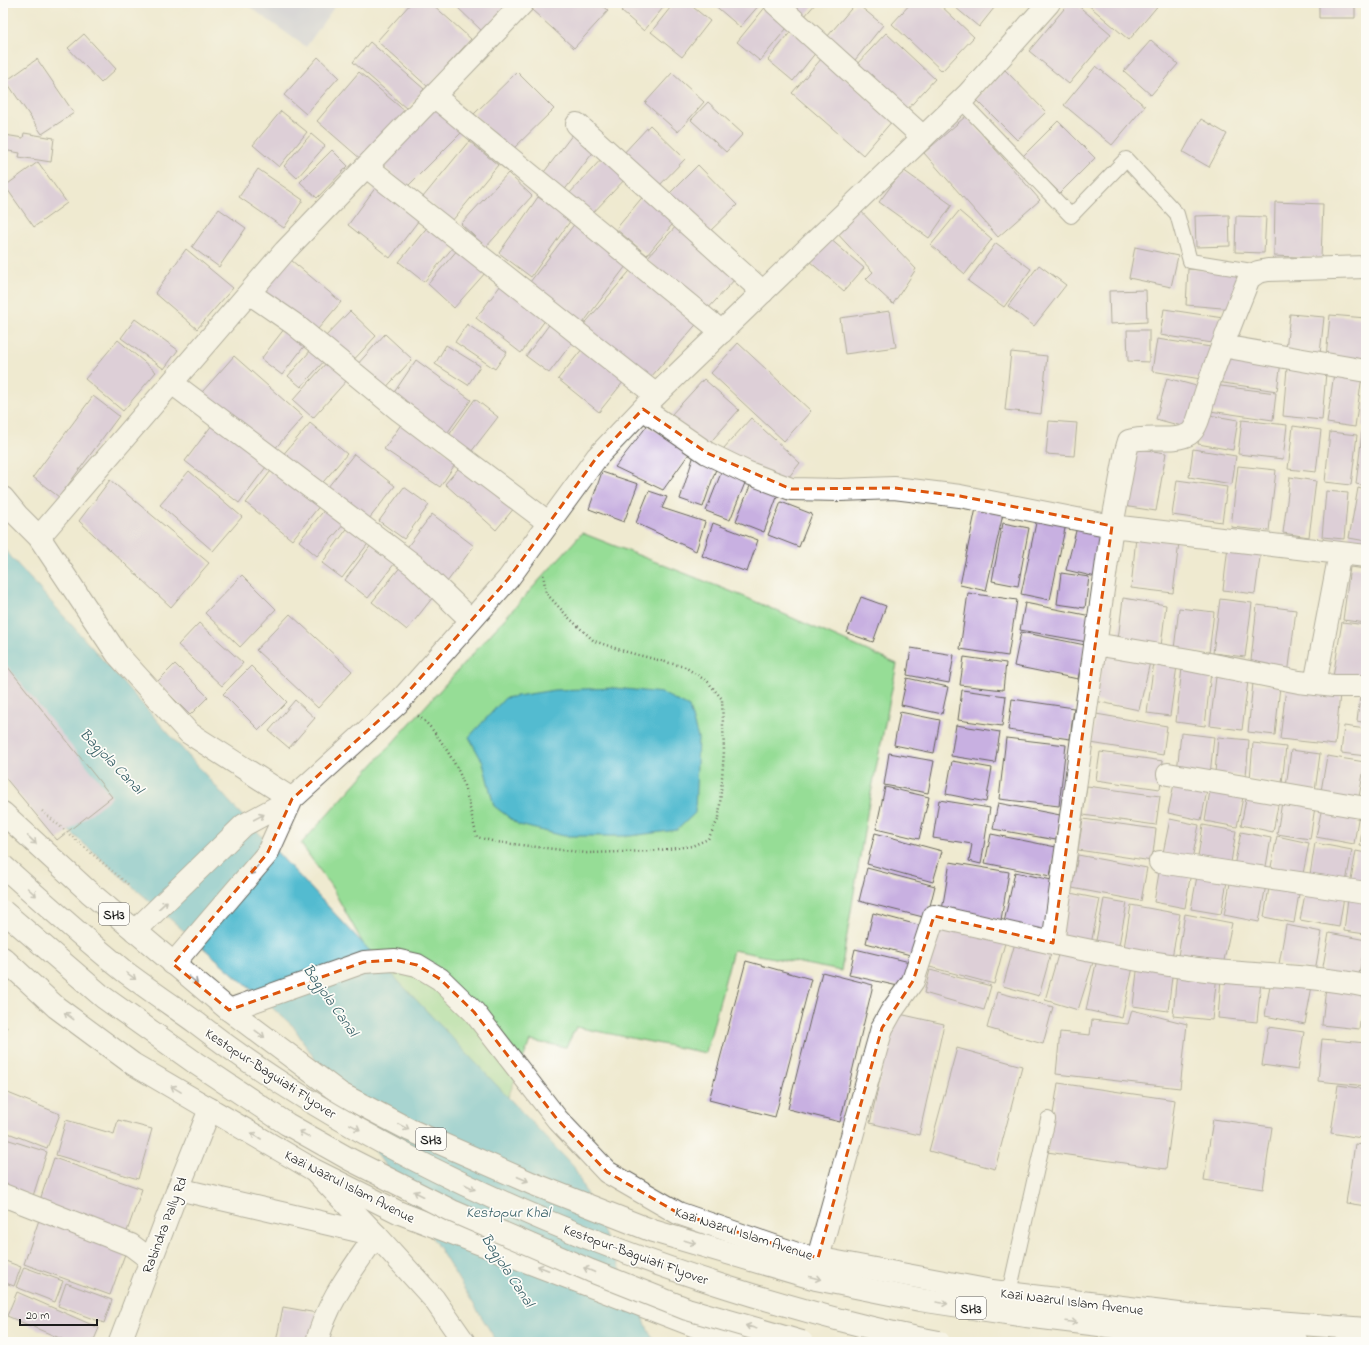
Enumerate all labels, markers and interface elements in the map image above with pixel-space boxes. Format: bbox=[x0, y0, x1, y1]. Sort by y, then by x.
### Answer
water label: Bagjola Canal bbox=[73, 724, 150, 802]
one-way arrow bbox=[252, 813, 264, 820]
one-way arrow bbox=[27, 835, 37, 844]
one-way arrow bbox=[250, 864, 259, 875]
one-way arrow bbox=[27, 887, 37, 897]
one-way arrow bbox=[158, 900, 168, 909]
road number: SH3 bbox=[99, 903, 129, 925]
water label: Bagjola Canal bbox=[296, 960, 365, 1044]
one-way arrow bbox=[126, 972, 137, 980]
one-way arrow bbox=[187, 976, 198, 985]
one-way arrow bbox=[64, 1012, 75, 1020]
street label: Kestopur-Baguiati Flyover bbox=[200, 1024, 340, 1126]
one-way arrow bbox=[254, 1030, 265, 1038]
one-way arrow bbox=[170, 1085, 182, 1093]
one-way arrow bbox=[349, 1123, 361, 1131]
one-way arrow bbox=[398, 1124, 410, 1131]
road number: SH3 bbox=[416, 1128, 446, 1150]
one-way arrow bbox=[298, 1129, 310, 1137]
one-way arrow bbox=[250, 1132, 262, 1140]
street label: Kazi Nazrul Islam Avenue bbox=[280, 1145, 419, 1230]
street label: Rabindra Pally Rd bbox=[137, 1174, 194, 1277]
one-way arrow bbox=[517, 1176, 529, 1183]
one-way arrow bbox=[464, 1184, 476, 1191]
one-way arrow bbox=[413, 1190, 425, 1198]
water label: Kestopur Khal bbox=[466, 1202, 553, 1224]
street label: Kazi Nazrul Islam Avenue bbox=[672, 1202, 816, 1267]
street label: Kestopur-Baguiati Flyover bbox=[560, 1219, 711, 1293]
water label: Bagjola Canal bbox=[474, 1229, 541, 1314]
one-way arrow bbox=[683, 1239, 696, 1246]
one-way arrow bbox=[538, 1264, 550, 1272]
one-way arrow bbox=[583, 1266, 595, 1273]
one-way arrow bbox=[808, 1275, 821, 1282]
street label: Kazi Nazrul Islam Avenue bbox=[999, 1283, 1145, 1322]
road number: SH3 bbox=[956, 1297, 986, 1319]
one-way arrow bbox=[936, 1299, 949, 1307]
scale bar bbox=[20, 1301, 97, 1327]
text: 20 m bbox=[26, 1307, 49, 1325]
one-way arrow bbox=[1064, 1318, 1077, 1326]
one-way arrow bbox=[744, 1323, 757, 1331]

